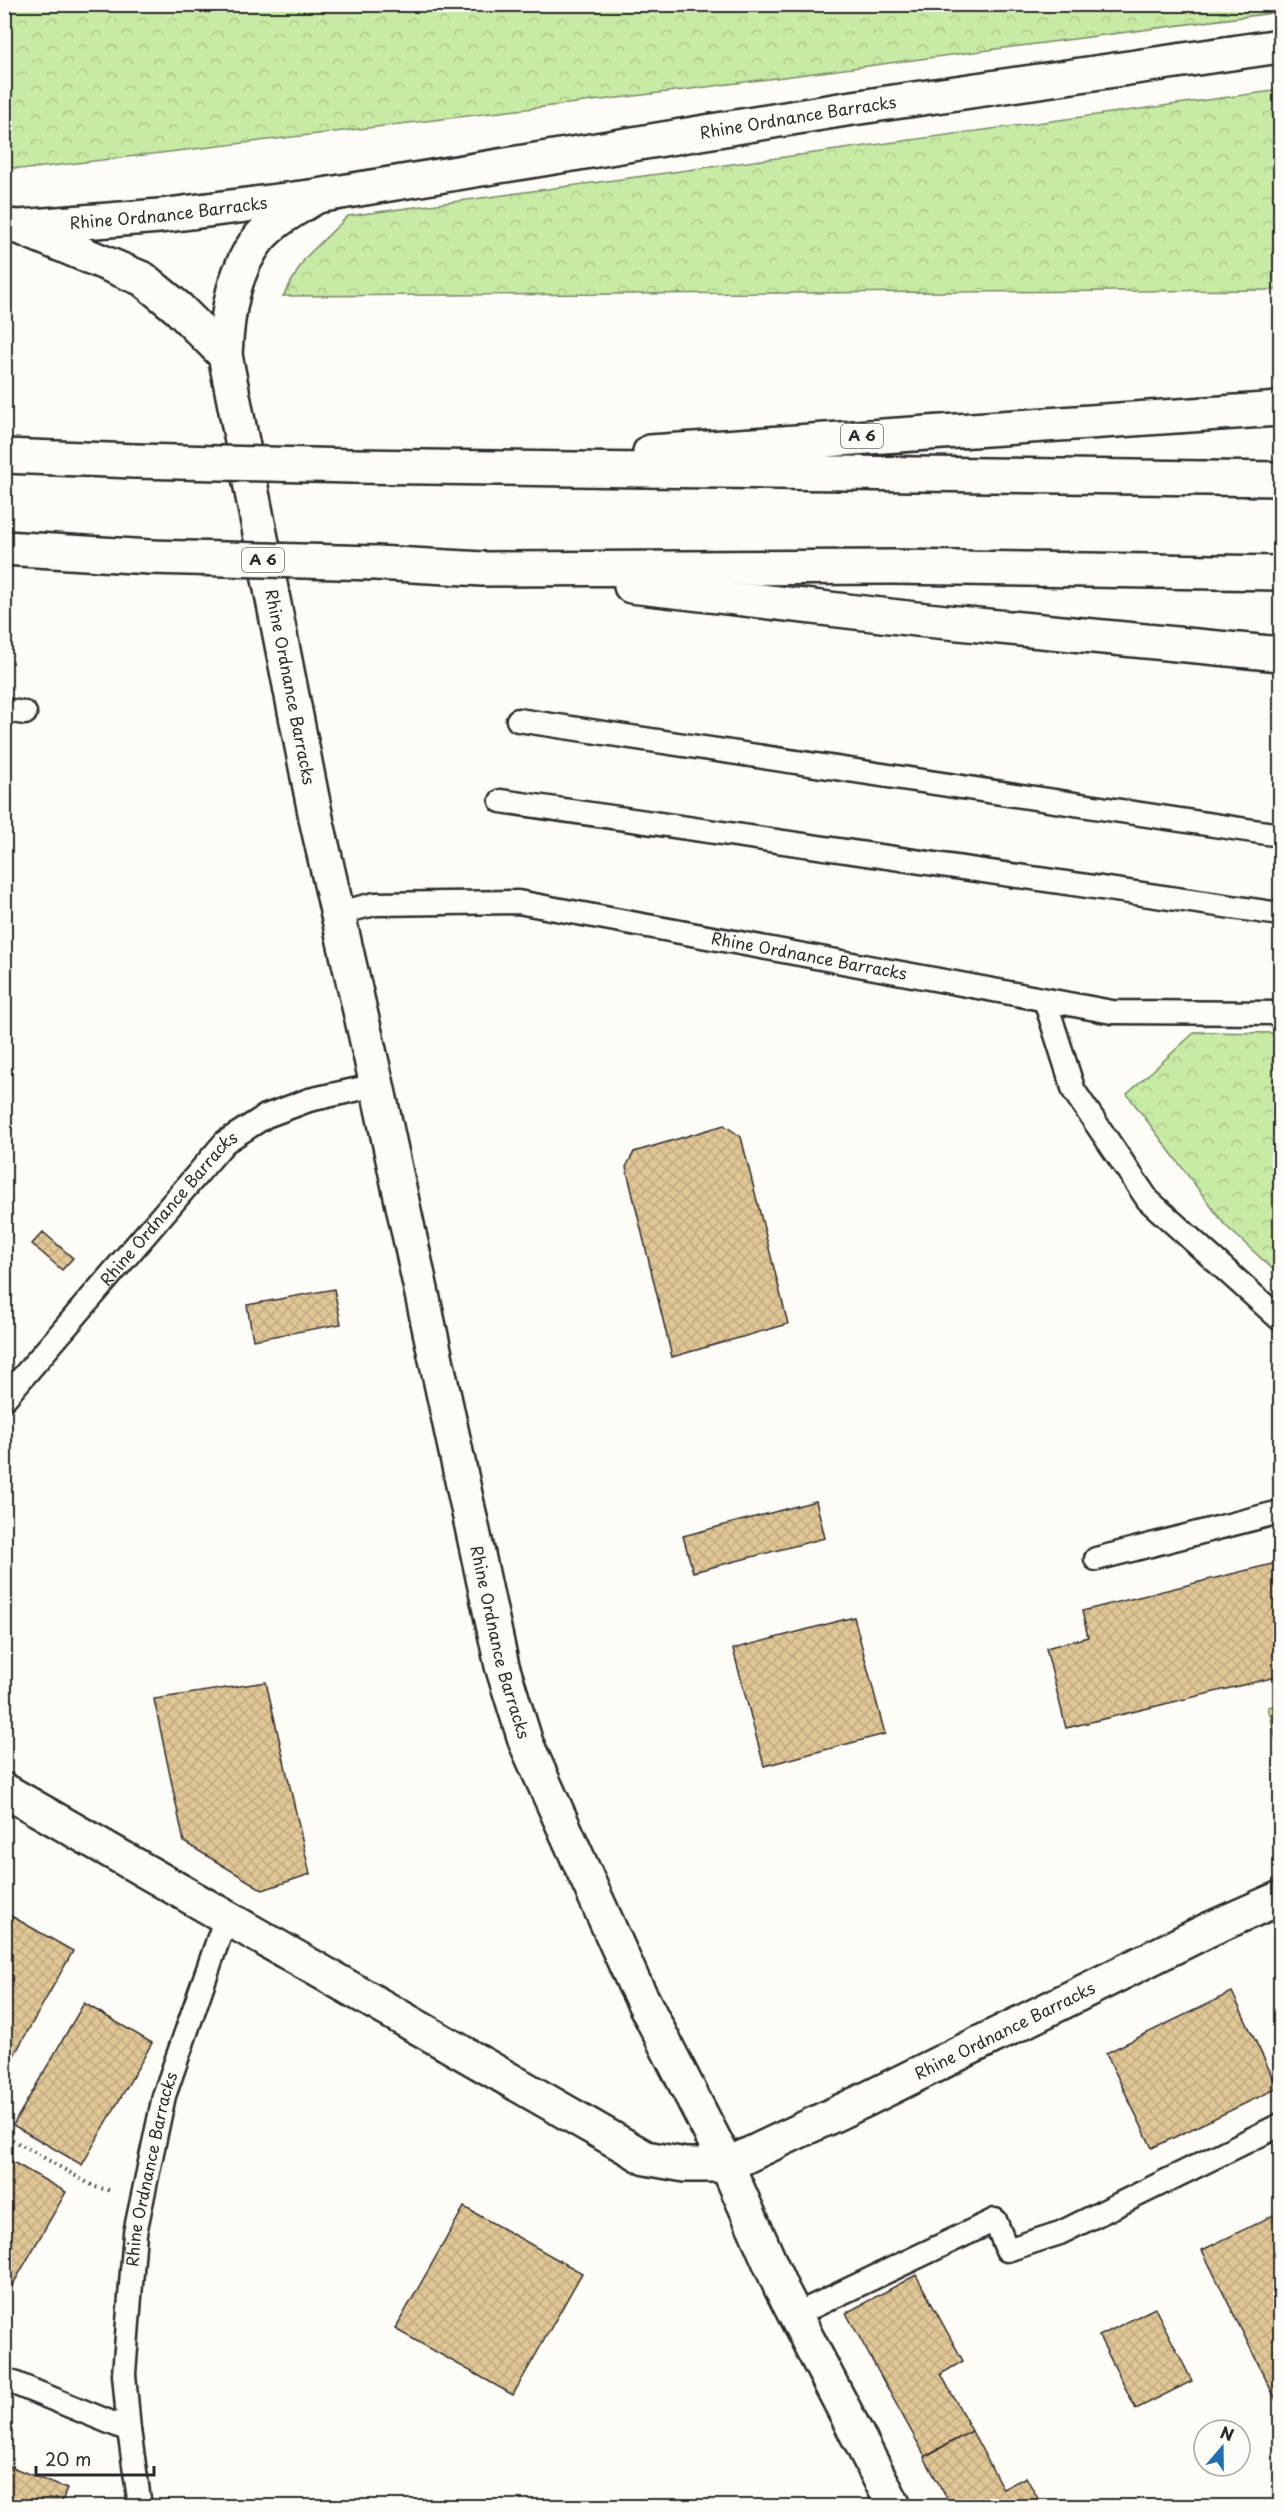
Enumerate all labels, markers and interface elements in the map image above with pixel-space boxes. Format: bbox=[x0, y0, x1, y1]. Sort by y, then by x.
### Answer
street label: Rhine Ordnance Barracks bbox=[698, 89, 898, 144]
street label: Rhine Ordnance Barracks bbox=[68, 189, 268, 234]
road number: A 6 bbox=[841, 424, 883, 448]
road number: A 6 bbox=[242, 548, 284, 572]
street label: Rhine Ordnance Barracks bbox=[260, 587, 322, 787]
street label: Rhine Ordnance Barracks bbox=[709, 925, 909, 985]
street label: Rhine Ordnance Barracks bbox=[94, 1124, 241, 1290]
street label: Rhine Ordnance Barracks bbox=[465, 1543, 537, 1741]
street label: Rhine Ordnance Barracks bbox=[910, 1975, 1099, 2085]
street label: Rhine Ordnance Barracks bbox=[119, 2068, 183, 2268]
north arrow bbox=[1192, 2418, 1252, 2478]
text: N bbox=[1217, 2420, 1238, 2446]
scale bar bbox=[36, 2439, 154, 2477]
text: 20 m bbox=[45, 2445, 91, 2472]

